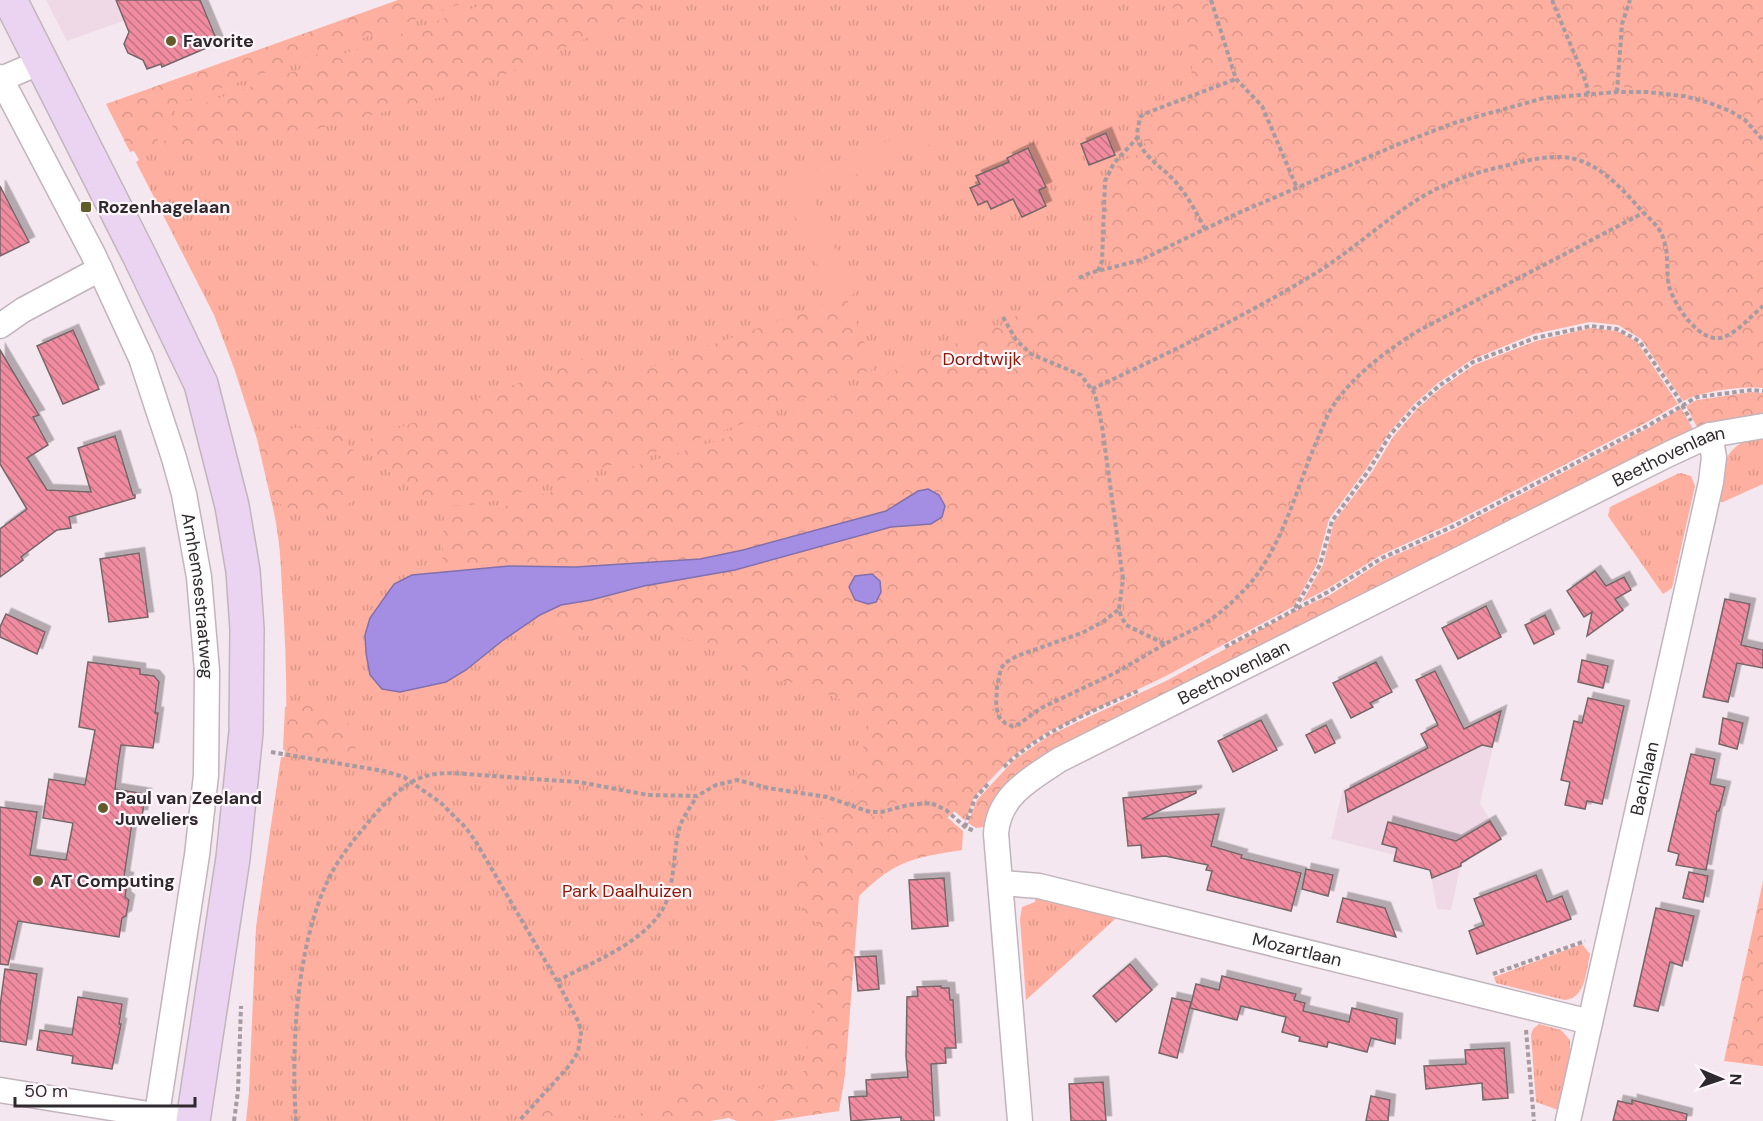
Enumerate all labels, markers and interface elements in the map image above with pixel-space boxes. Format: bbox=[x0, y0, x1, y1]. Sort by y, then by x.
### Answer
place label: Favorite bbox=[183, 29, 254, 53]
marker: Favorite bbox=[164, 34, 178, 48]
place label: Rozenhagelaan bbox=[98, 195, 230, 219]
marker: Rozenhagelaan bbox=[79, 200, 93, 214]
park label: Dordtwijk bbox=[942, 347, 1022, 371]
street label: Beethovenlaan bbox=[1608, 421, 1727, 493]
street label: Arnhemsestraatweg bbox=[176, 511, 219, 679]
street label: Beethovenlaan bbox=[1174, 634, 1294, 710]
street label: Bachlaan bbox=[1625, 739, 1665, 818]
place label: Paul van Zeeland Juweliers bbox=[115, 786, 262, 831]
marker: Paul van Zeeland Juweliers bbox=[96, 801, 110, 815]
place label: AT Computing bbox=[50, 869, 175, 893]
marker: AT Computing bbox=[31, 874, 45, 888]
park label: Park Daalhuizen bbox=[562, 879, 692, 903]
street label: Mozartlaan bbox=[1250, 927, 1344, 972]
north arrow bbox=[1691, 1049, 1751, 1109]
scale bar bbox=[15, 1070, 195, 1108]
text: N bbox=[1725, 1073, 1746, 1086]
text: 50 m bbox=[24, 1079, 68, 1103]

